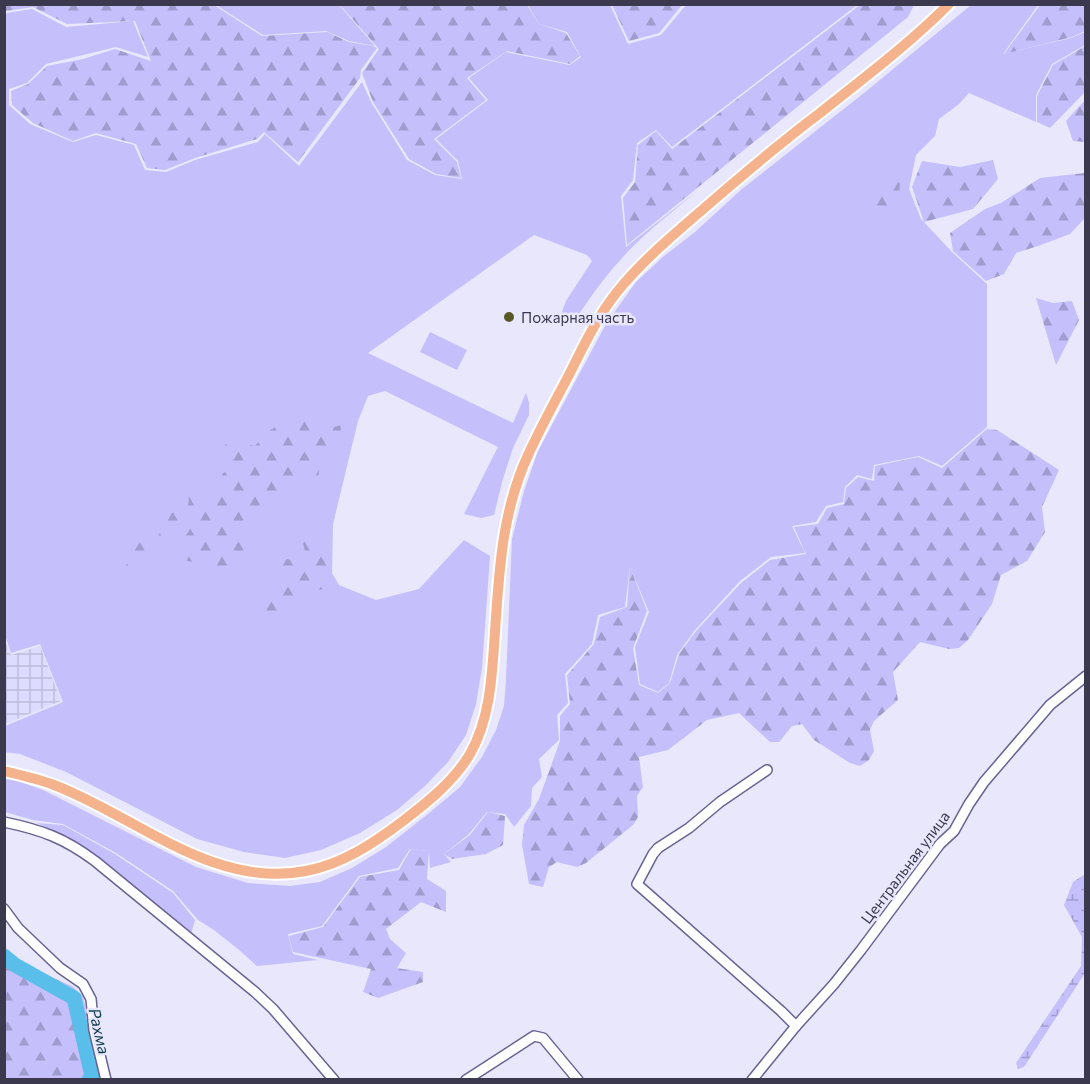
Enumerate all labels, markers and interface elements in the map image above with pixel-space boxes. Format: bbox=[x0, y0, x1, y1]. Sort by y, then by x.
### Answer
place label: Пожарная часть bbox=[521, 308, 635, 326]
marker: Пожарная часть bbox=[502, 310, 516, 324]
street label: Центральная улица bbox=[857, 807, 953, 927]
water label: Рахма bbox=[86, 1006, 114, 1056]

